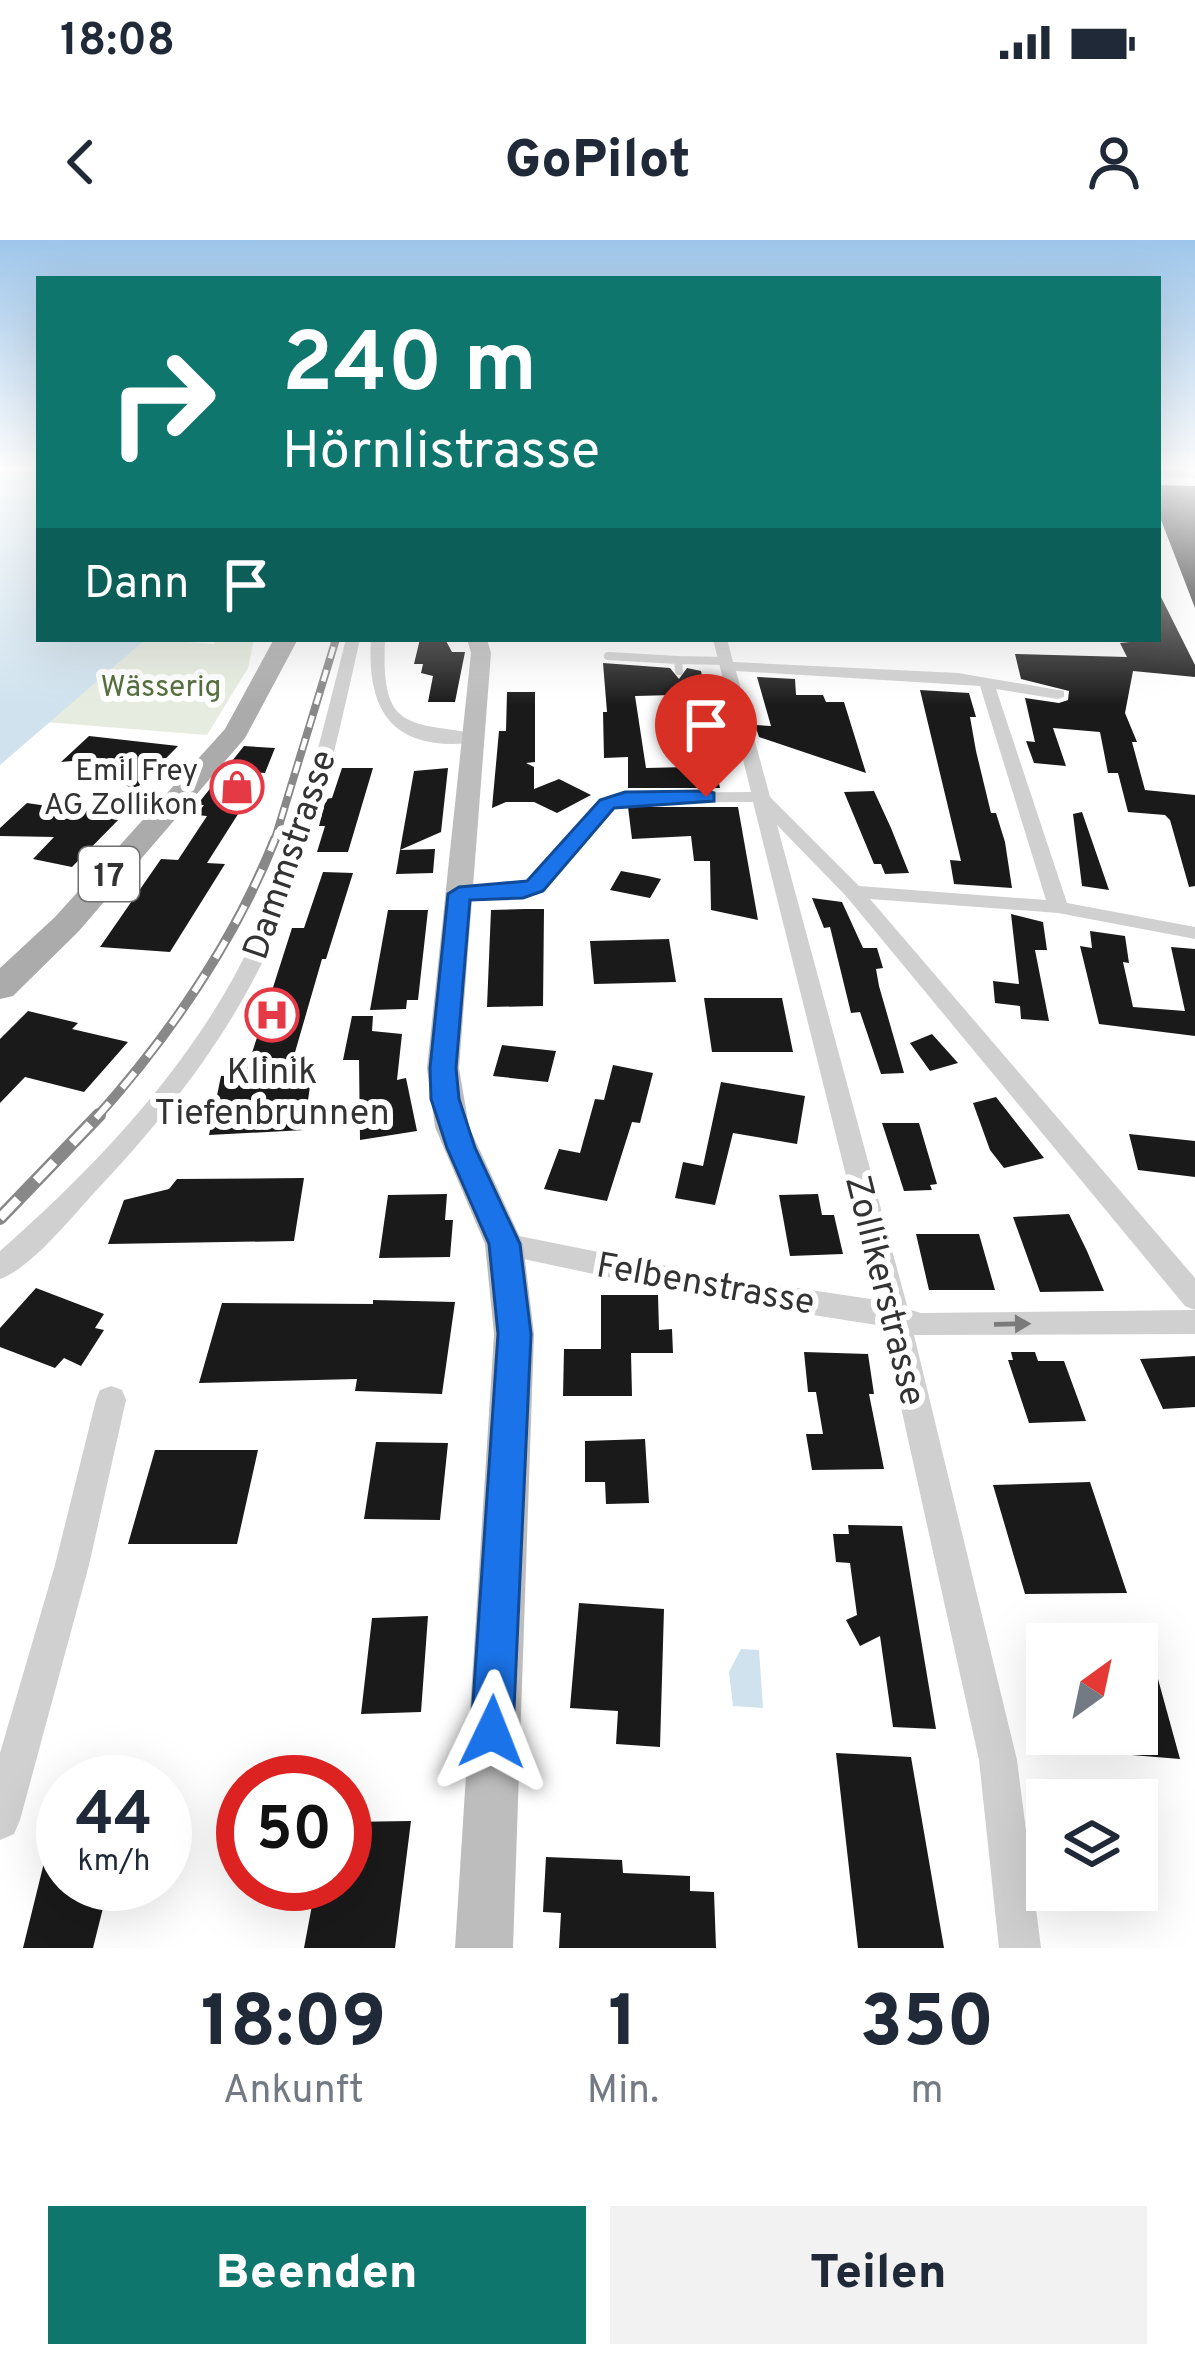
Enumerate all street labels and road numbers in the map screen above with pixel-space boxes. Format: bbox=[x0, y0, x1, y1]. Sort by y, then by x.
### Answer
street label: Dammstrasse bbox=[234, 745, 349, 966]
road number: 17 bbox=[79, 847, 139, 901]
street label: Zollikerstrasse bbox=[832, 1171, 934, 1411]
street label: Felbenstrasse bbox=[593, 1244, 818, 1328]

